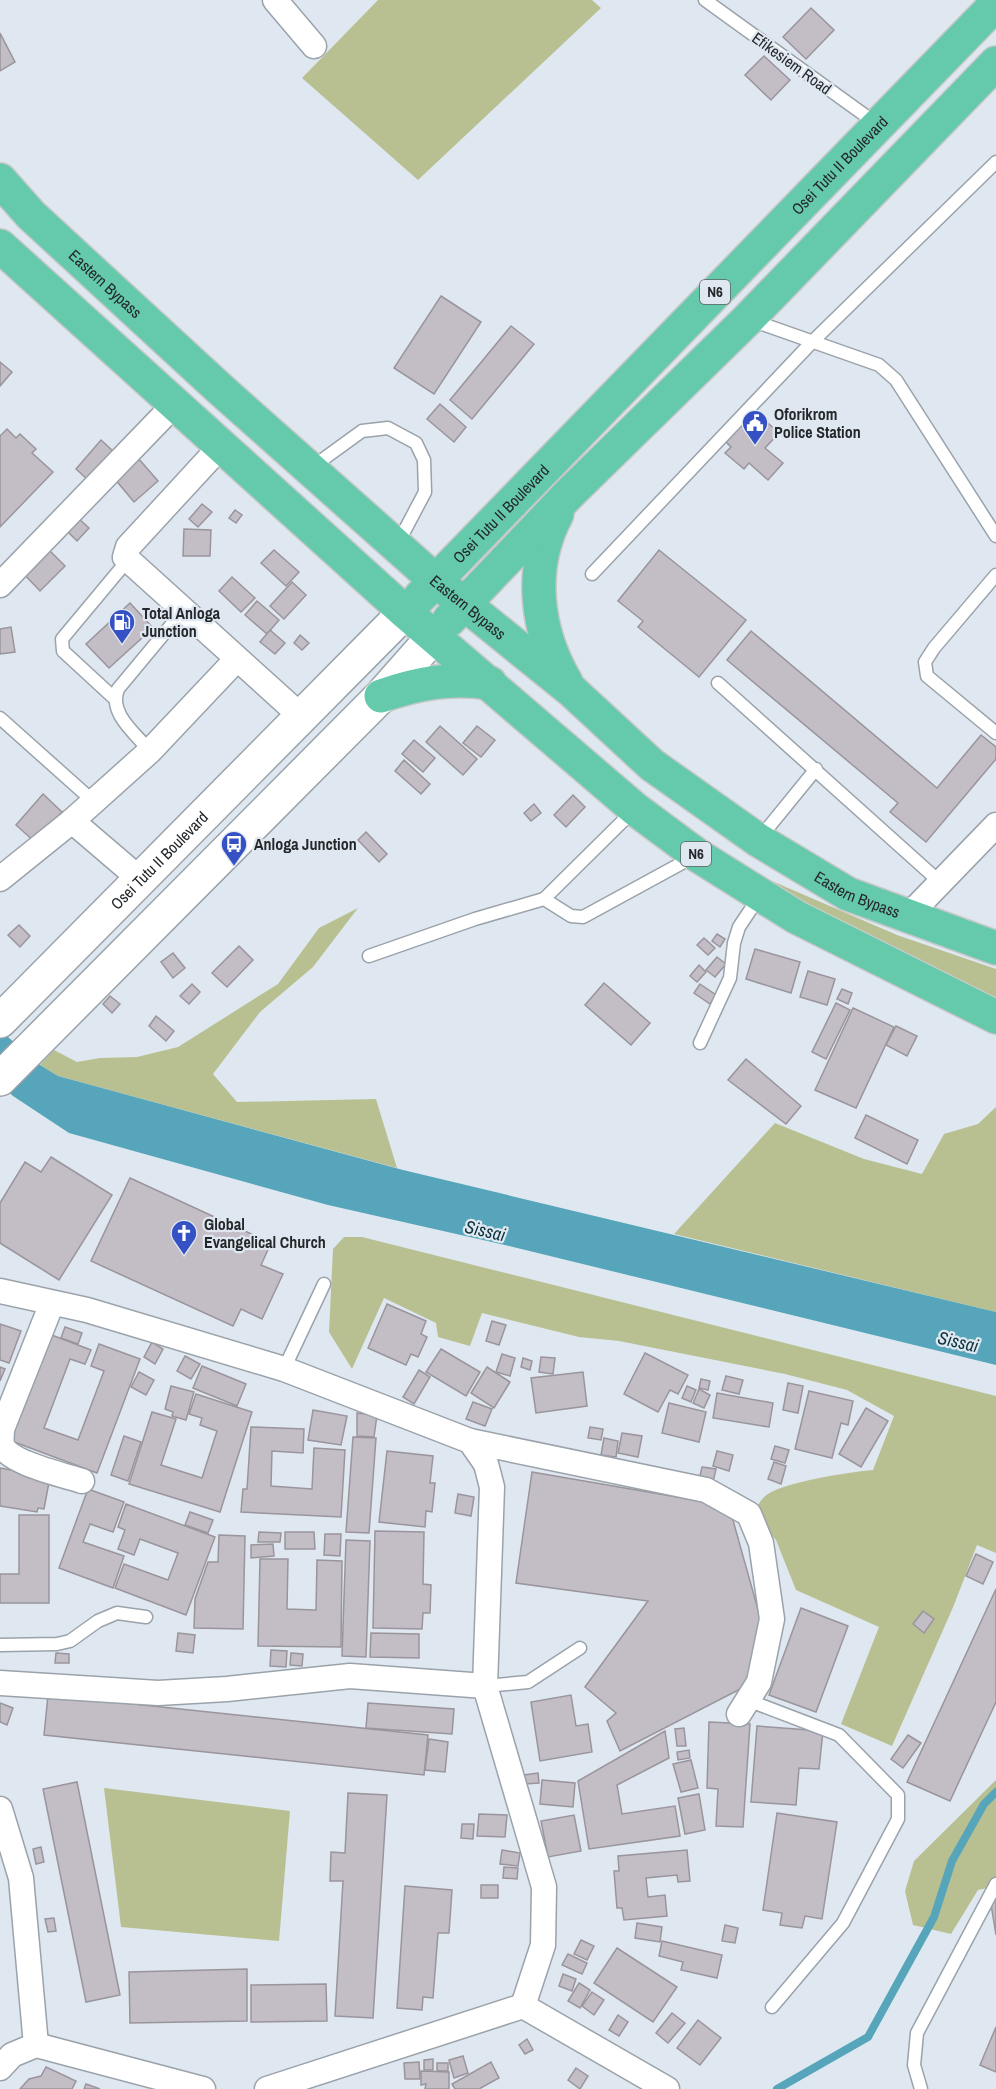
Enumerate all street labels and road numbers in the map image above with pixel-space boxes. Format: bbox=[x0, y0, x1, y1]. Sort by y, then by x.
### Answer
street label: Efikesiem Road bbox=[748, 27, 836, 99]
street label: Osei Tutu II Boulevard bbox=[786, 111, 893, 219]
street label: Eastern Bypass bbox=[64, 244, 147, 323]
road number: N6 bbox=[700, 280, 730, 304]
street label: Osei Tutu II Boulevard bbox=[448, 459, 554, 568]
street label: Eastern Bypass bbox=[425, 570, 511, 644]
street label: Osei Tutu II Boulevard bbox=[105, 806, 213, 914]
road number: N6 bbox=[681, 842, 711, 866]
street label: Eastern Bypass bbox=[810, 865, 903, 923]

